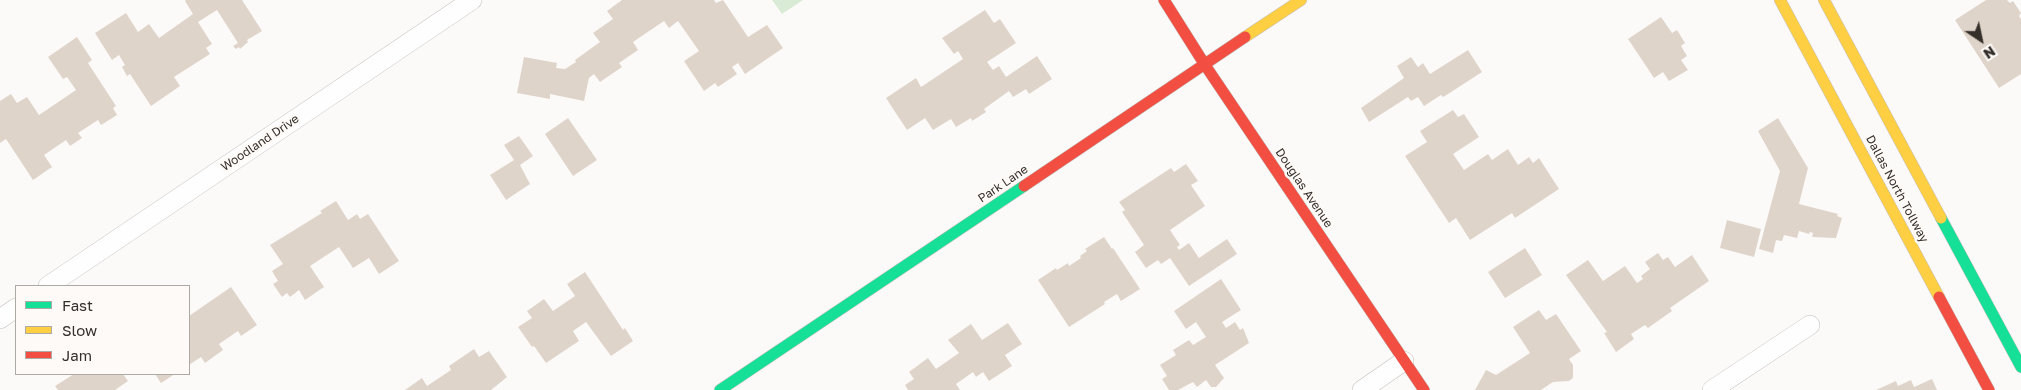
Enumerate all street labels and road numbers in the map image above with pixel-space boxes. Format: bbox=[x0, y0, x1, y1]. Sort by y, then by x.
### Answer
street label: Woodland Drive bbox=[218, 112, 302, 174]
street label: Dallas North Tollway bbox=[1863, 133, 1931, 245]
street label: Douglas Avenue bbox=[1272, 146, 1336, 230]
street label: Park Lane bbox=[975, 162, 1031, 206]

